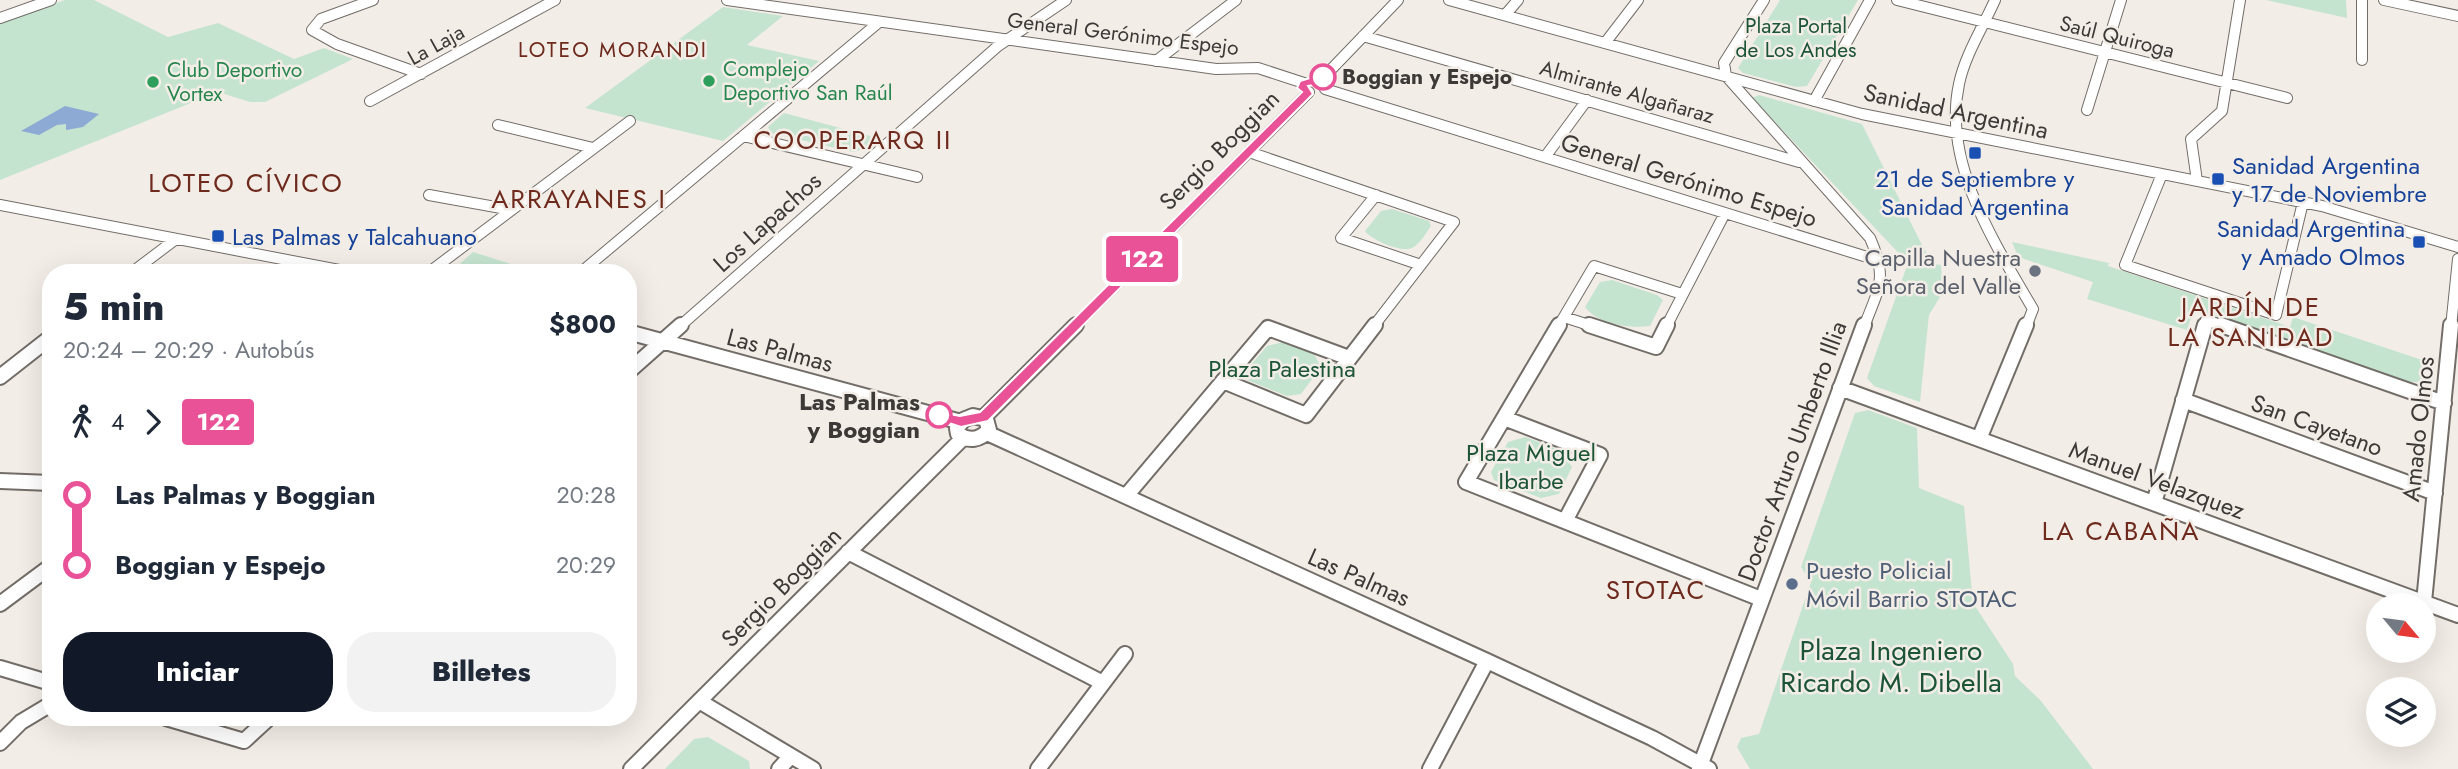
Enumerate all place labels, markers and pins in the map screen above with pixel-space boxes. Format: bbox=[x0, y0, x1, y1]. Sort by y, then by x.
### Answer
place label: Complejo Deportivo San Raúl bbox=[723, 54, 893, 108]
place label: Club Deportivo Vortex bbox=[167, 55, 302, 109]
place label: Boggian y Espejo bbox=[1342, 62, 1512, 92]
marker: Boggian y Espejo bbox=[1310, 64, 1336, 90]
marker: Complejo Deportivo San Raúl bbox=[701, 73, 717, 89]
marker: Club Deportivo Vortex bbox=[145, 74, 161, 90]
marker: 21 de Septiembre y Sanidad Argentina bbox=[1967, 145, 1983, 161]
place label: Sanidad Argentina y 17 de Noviembre bbox=[2232, 148, 2427, 211]
place label: 21 de Septiembre y Sanidad Argentina bbox=[1876, 161, 2075, 224]
marker: Sanidad Argentina y 17 de Noviembre bbox=[2210, 171, 2226, 187]
place label: Sanidad Argentina y Amado Olmos bbox=[2217, 211, 2405, 274]
place label: Las Palmas y Talcahuano bbox=[232, 219, 477, 254]
marker: Las Palmas y Talcahuano bbox=[210, 228, 226, 244]
marker: Sanidad Argentina y Amado Olmos bbox=[2411, 234, 2427, 250]
place label: Capilla Nuestra Señora del Valle bbox=[1856, 240, 2021, 303]
marker: Capilla Nuestra Señora del Valle bbox=[2027, 263, 2043, 279]
place label: Las Palmas y Boggian bbox=[799, 384, 920, 447]
marker: Las Palmas y Boggian bbox=[926, 402, 952, 428]
place label: Puesto Policial Móvil Barrio STOTAC bbox=[1806, 553, 2017, 616]
marker: Puesto Policial Móvil Barrio STOTAC bbox=[1784, 576, 1800, 592]

